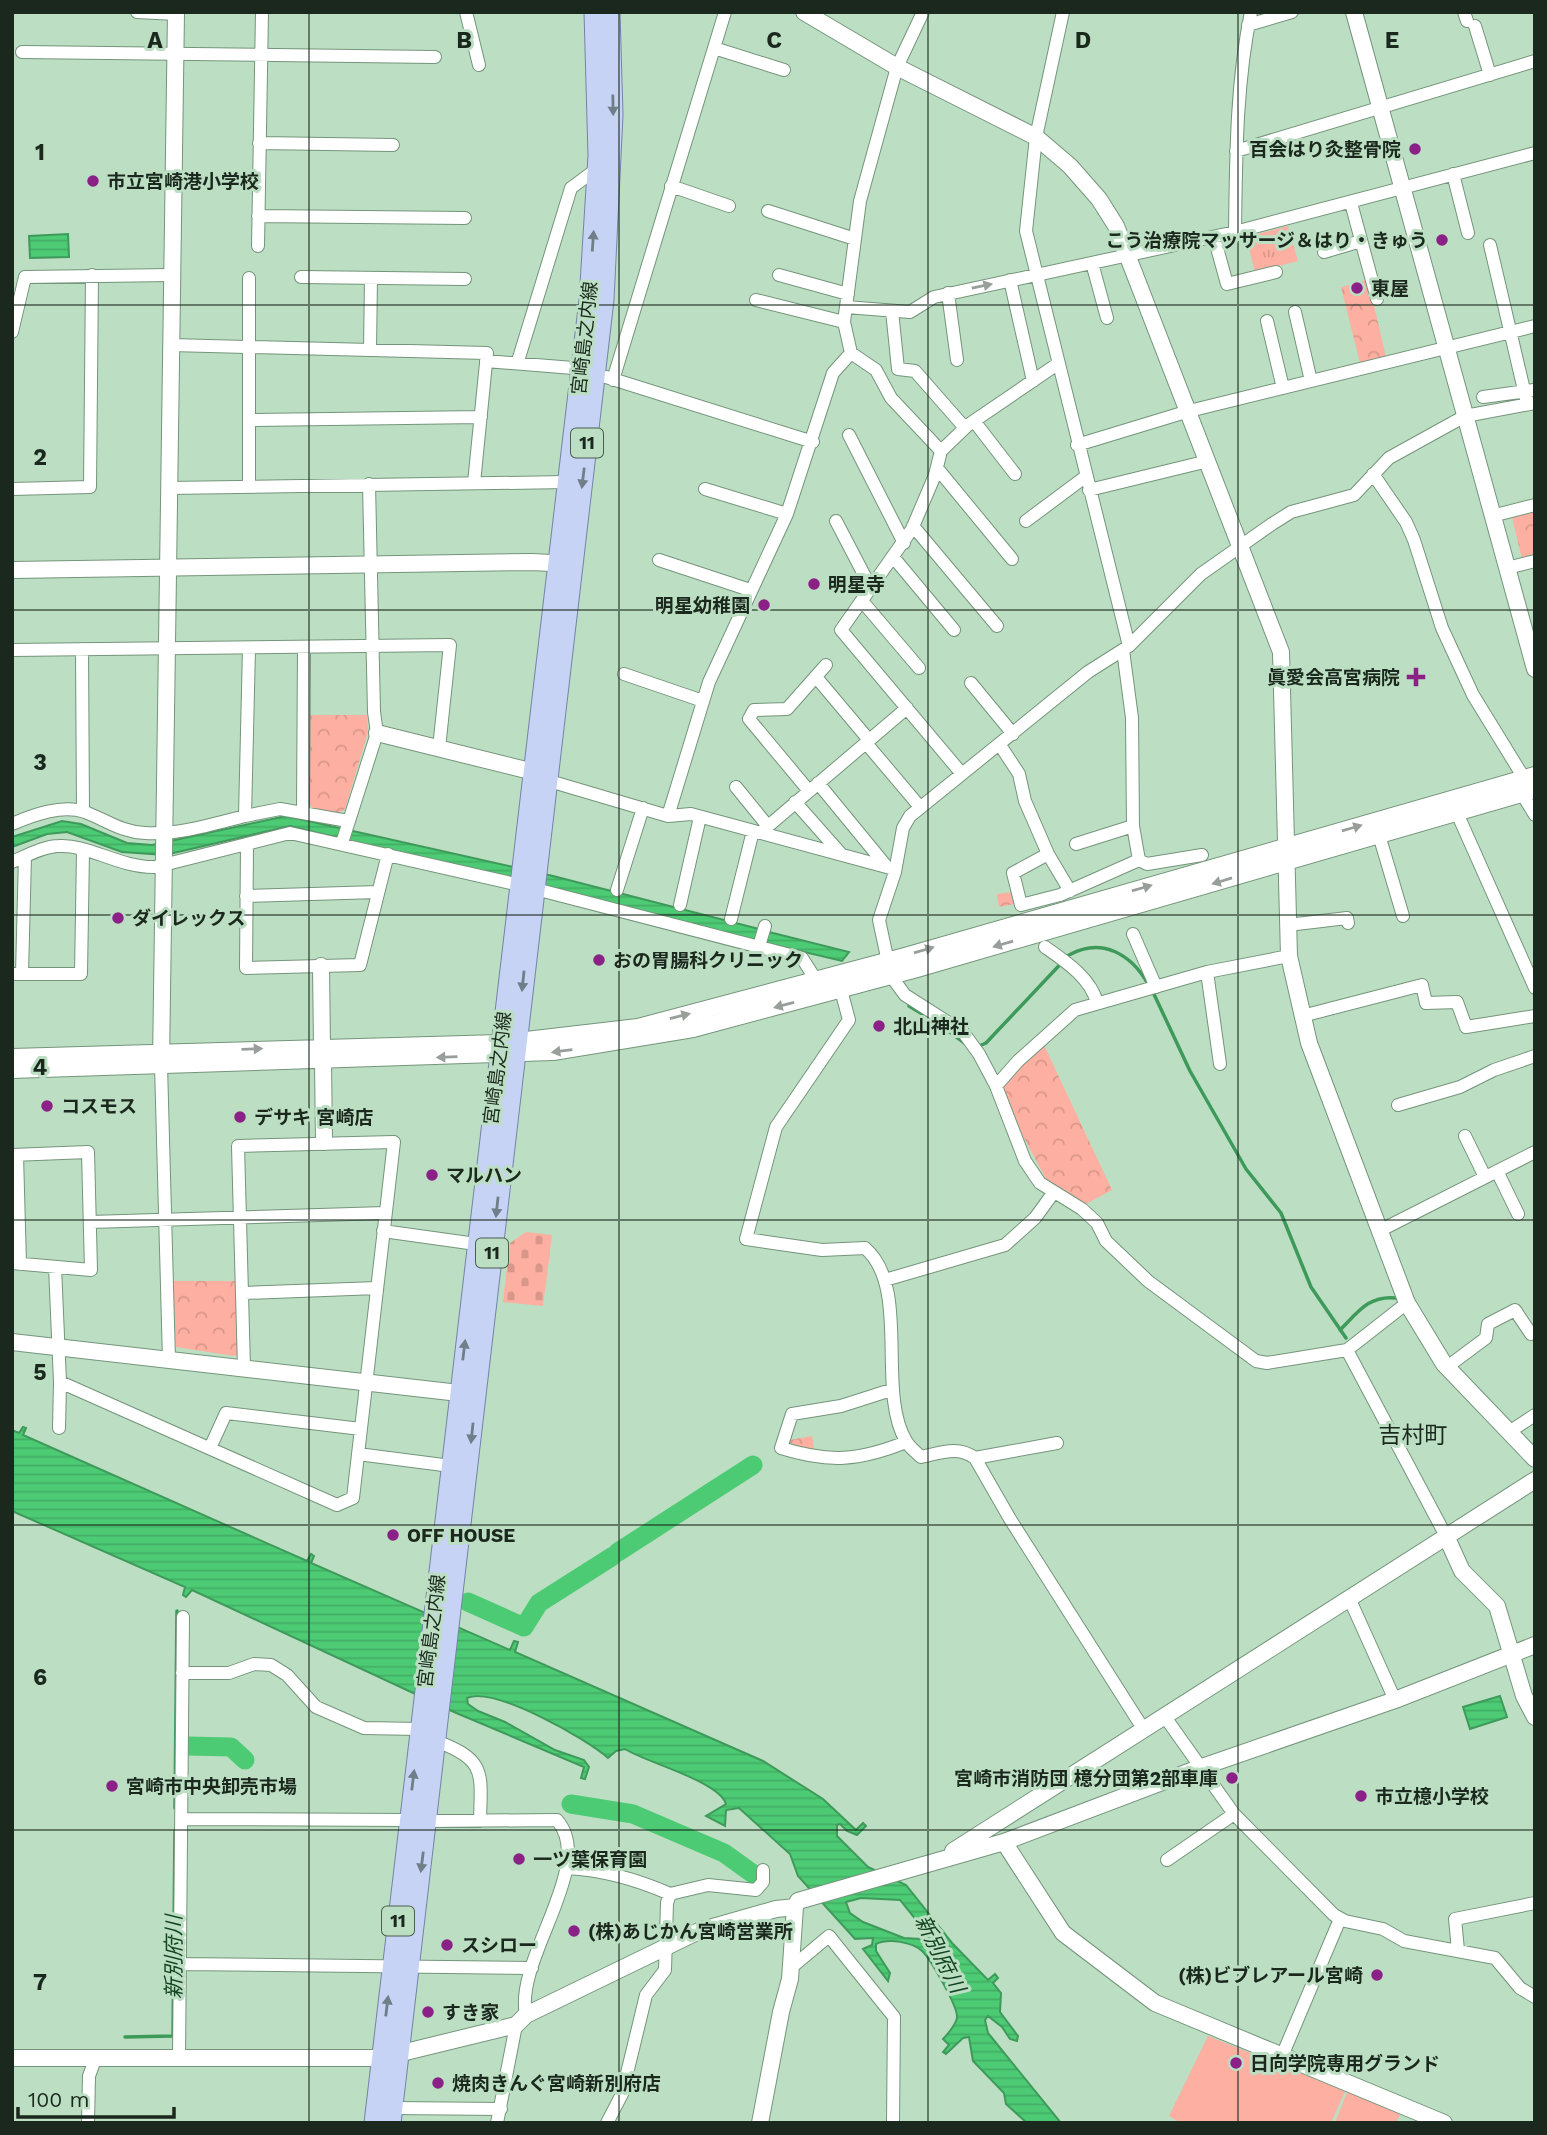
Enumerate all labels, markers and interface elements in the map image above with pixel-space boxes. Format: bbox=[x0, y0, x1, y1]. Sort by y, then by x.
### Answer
text: A bbox=[147, 27, 163, 54]
text: B bbox=[456, 27, 472, 54]
text: C bbox=[766, 27, 782, 54]
text: D bbox=[1075, 27, 1091, 54]
text: E bbox=[1385, 27, 1399, 54]
one-way arrow bbox=[607, 94, 619, 116]
place label: 百会はり灸整骨院 bbox=[1249, 138, 1401, 161]
text: 1 bbox=[35, 139, 45, 166]
marker: 百会はり灸整骨院 bbox=[1407, 141, 1423, 157]
place label: 市立宮崎港小学校 bbox=[107, 170, 259, 193]
marker: 市立宮崎港小学校 bbox=[85, 173, 101, 189]
place label: こう治療院マッサージ＆はり・きゅう bbox=[1105, 229, 1428, 252]
one-way arrow bbox=[588, 230, 599, 252]
marker: こう治療院マッサージ＆はり・きゅう bbox=[1434, 232, 1450, 248]
place label: 東屋 bbox=[1371, 277, 1409, 300]
street label: 宮崎島之内線 bbox=[567, 280, 602, 396]
marker: 東屋 bbox=[1349, 280, 1365, 296]
one-way arrow bbox=[971, 281, 993, 292]
road number: 11 bbox=[571, 428, 603, 458]
text: 2 bbox=[33, 444, 47, 471]
one-way arrow bbox=[578, 467, 589, 489]
place label: 明星寺 bbox=[828, 573, 885, 596]
marker: 明星寺 bbox=[806, 576, 822, 592]
place label: 明星幼稚園 bbox=[655, 594, 750, 617]
marker: 明星幼稚園 bbox=[756, 597, 772, 613]
place label: 眞愛会高宮病院 bbox=[1267, 666, 1400, 689]
marker: 眞愛会高宮病院 bbox=[1406, 667, 1426, 687]
text: 3 bbox=[33, 749, 47, 776]
one-way arrow bbox=[1342, 822, 1364, 833]
one-way arrow bbox=[1211, 876, 1232, 886]
one-way arrow bbox=[1132, 883, 1153, 893]
place label: ダイレックス bbox=[132, 907, 245, 930]
marker: ダイレックス bbox=[110, 910, 126, 926]
one-way arrow bbox=[993, 940, 1014, 950]
one-way arrow bbox=[913, 945, 934, 955]
place label: おの胃腸科クリニック bbox=[613, 949, 803, 972]
marker: おの胃腸科クリニック bbox=[591, 952, 607, 968]
one-way arrow bbox=[517, 970, 528, 992]
one-way arrow bbox=[773, 1000, 795, 1011]
street label: 宮崎島之内線 bbox=[479, 1010, 516, 1126]
one-way arrow bbox=[670, 1011, 692, 1022]
place label: 北山神社 bbox=[893, 1015, 969, 1038]
marker: 北山神社 bbox=[871, 1018, 887, 1034]
one-way arrow bbox=[241, 1044, 263, 1055]
one-way arrow bbox=[550, 1045, 572, 1056]
one-way arrow bbox=[435, 1052, 457, 1063]
text: 4 bbox=[33, 1054, 48, 1081]
place label: コスモス bbox=[61, 1095, 137, 1118]
marker: コスモス bbox=[39, 1098, 55, 1114]
place label: デサキ 宮崎店 bbox=[254, 1106, 373, 1129]
marker: デサキ 宮崎店 bbox=[232, 1109, 248, 1125]
place label: マルハン bbox=[446, 1164, 522, 1187]
marker: マルハン bbox=[424, 1167, 440, 1183]
one-way arrow bbox=[492, 1196, 503, 1218]
road number: 11 bbox=[476, 1238, 508, 1268]
one-way arrow bbox=[459, 1339, 470, 1361]
text: 5 bbox=[33, 1359, 47, 1386]
one-way arrow bbox=[466, 1422, 477, 1444]
district label: 吉村町 bbox=[1379, 1422, 1448, 1449]
place label: OFF HOUSE bbox=[407, 1524, 515, 1547]
marker: OFF HOUSE bbox=[385, 1527, 401, 1543]
street label: 宮崎島之内線 bbox=[413, 1573, 450, 1689]
text: 6 bbox=[33, 1664, 47, 1691]
place label: 宮崎市消防団 檍分団第2部車庫 bbox=[954, 1767, 1218, 1790]
one-way arrow bbox=[408, 1769, 419, 1791]
marker: 宮崎市消防団 檍分団第2部車庫 bbox=[1224, 1770, 1240, 1786]
place label: 宮崎市中央卸売市場 bbox=[126, 1775, 297, 1798]
marker: 宮崎市中央卸売市場 bbox=[104, 1778, 120, 1794]
place label: 市立檍小学校 bbox=[1375, 1785, 1489, 1808]
marker: 市立檍小学校 bbox=[1353, 1788, 1369, 1804]
place label: 一ツ葉保育園 bbox=[533, 1848, 647, 1871]
one-way arrow bbox=[417, 1851, 428, 1873]
marker: 一ツ葉保育園 bbox=[511, 1851, 527, 1867]
road number: 11 bbox=[382, 1907, 414, 1936]
water label: 新別府川 bbox=[910, 1911, 972, 1999]
water label: 新別府川 bbox=[161, 1913, 186, 1999]
place label: (株)あじかん宮崎営業所 bbox=[588, 1920, 793, 1943]
marker: (株)あじかん宮崎営業所 bbox=[566, 1923, 582, 1939]
place label: スシロー bbox=[461, 1934, 537, 1957]
marker: スシロー bbox=[439, 1937, 455, 1953]
place label: (株)ビブレアール宮崎 bbox=[1178, 1964, 1363, 1987]
marker: (株)ビブレアール宮崎 bbox=[1369, 1967, 1385, 1983]
text: 7 bbox=[33, 1969, 47, 1996]
one-way arrow bbox=[382, 1995, 393, 2017]
place label: すき家 bbox=[442, 2001, 499, 2024]
marker: すき家 bbox=[420, 2004, 436, 2020]
place label: 日向学院専用グランド bbox=[1250, 2052, 1440, 2075]
marker: 日向学院専用グランド bbox=[1228, 2055, 1244, 2071]
place label: 焼肉きんぐ宮崎新別府店 bbox=[452, 2072, 661, 2095]
marker: 焼肉きんぐ宮崎新別府店 bbox=[430, 2075, 446, 2091]
scale bar bbox=[18, 2076, 173, 2120]
text: 100 m bbox=[28, 2087, 90, 2112]

